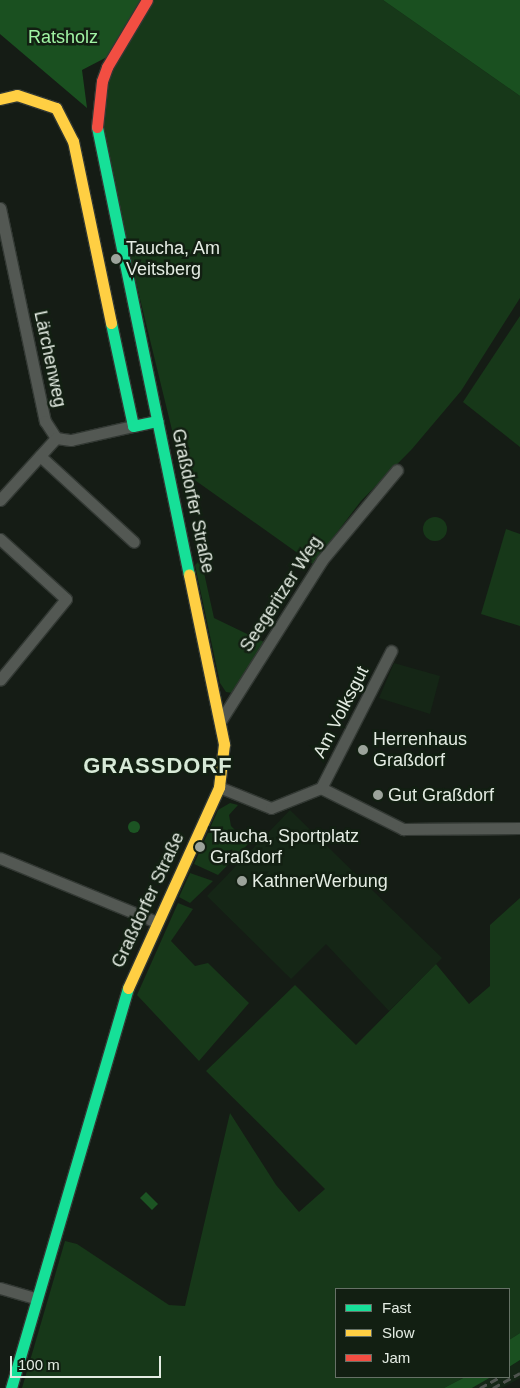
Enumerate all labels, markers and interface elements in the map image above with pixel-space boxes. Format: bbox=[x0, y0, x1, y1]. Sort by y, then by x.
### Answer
park label: Ratsholz bbox=[28, 26, 98, 48]
place label: Taucha, Am Veitsberg bbox=[126, 238, 221, 280]
marker: Taucha, Am Veitsberg bbox=[110, 253, 122, 265]
street label: Lärchenweg bbox=[29, 309, 71, 409]
street label: Graßdorfer Straße bbox=[167, 427, 219, 575]
street label: Seegeritzer Weg bbox=[236, 532, 326, 656]
street label: Am Volksgut bbox=[309, 663, 373, 761]
place label: Herrenhaus Graßdorf bbox=[373, 729, 467, 772]
marker: Herrenhaus Graßdorf bbox=[357, 744, 369, 756]
district label: GRASSDORF bbox=[82, 753, 234, 779]
place label: Gut Graßdorf bbox=[388, 784, 494, 806]
marker: Gut Graßdorf bbox=[372, 789, 384, 801]
place label: Taucha, Sportplatz Graßdorf bbox=[210, 826, 359, 869]
street label: Graßdorfer Straße bbox=[107, 829, 189, 971]
marker: Taucha, Sportplatz Graßdorf bbox=[194, 841, 206, 853]
place label: KathnerWerbung bbox=[252, 870, 388, 892]
marker: KathnerWerbung bbox=[236, 875, 248, 887]
legend bbox=[335, 1288, 510, 1378]
text: Fast bbox=[382, 1299, 411, 1316]
text: Slow bbox=[382, 1324, 415, 1341]
scale bar bbox=[12, 1346, 164, 1378]
text: Jam bbox=[382, 1349, 410, 1366]
text: 100 m bbox=[18, 1356, 60, 1373]

